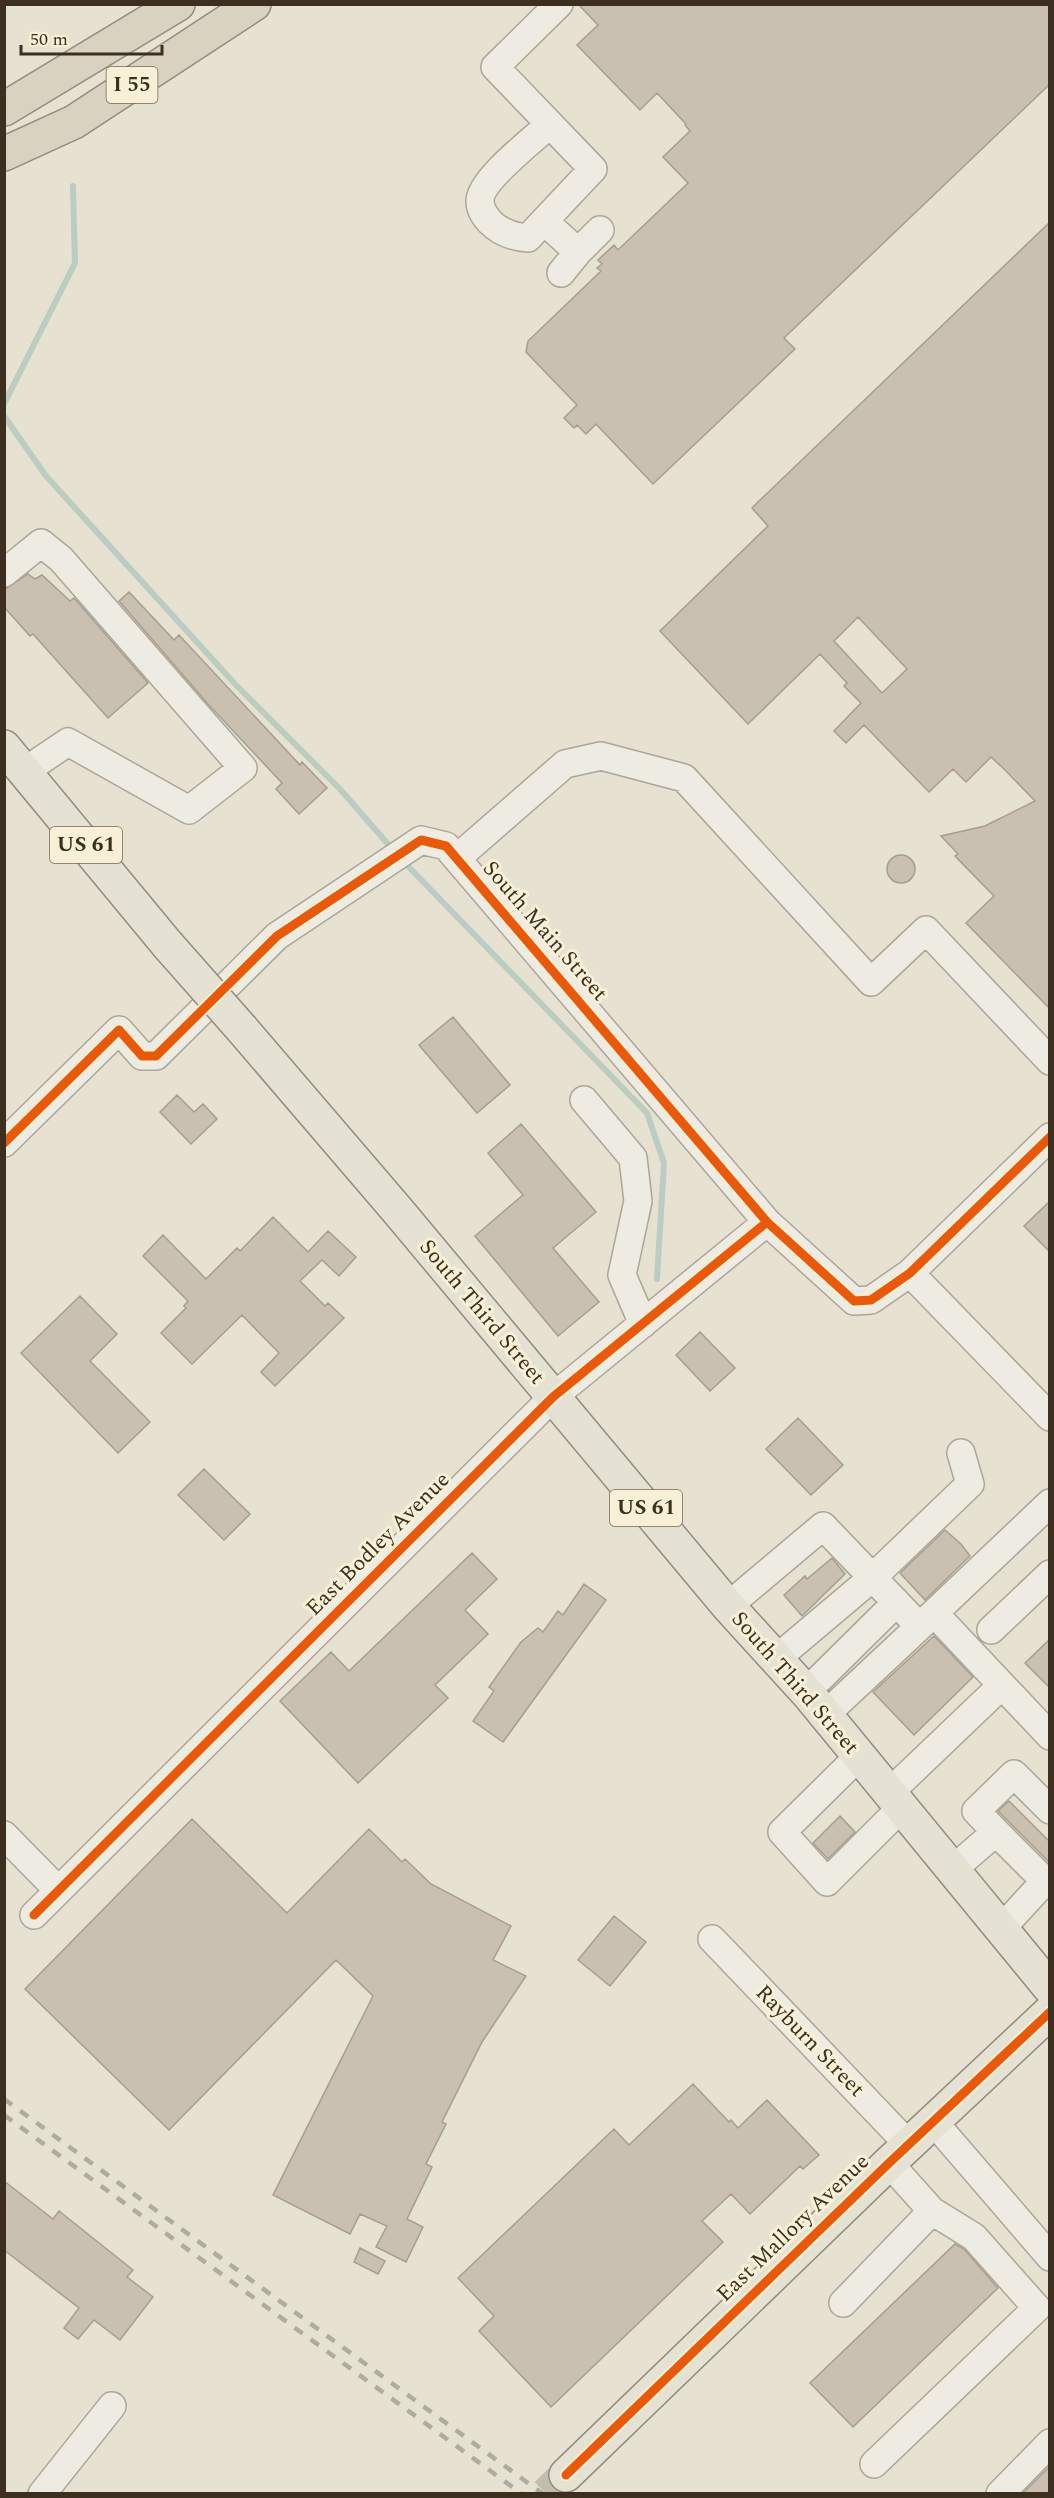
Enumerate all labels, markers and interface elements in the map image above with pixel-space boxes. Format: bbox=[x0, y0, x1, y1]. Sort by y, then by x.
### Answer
scale bar bbox=[21, 18, 162, 56]
text: 50 m bbox=[30, 26, 68, 53]
road number: I 55 bbox=[106, 67, 158, 103]
road number: US 61 bbox=[50, 827, 122, 863]
street label: South Main Street bbox=[474, 853, 616, 1009]
street label: South Third Street bbox=[411, 1232, 553, 1392]
street label: East Bodley Avenue bbox=[298, 1464, 458, 1624]
road number: US 61 bbox=[610, 1490, 682, 1526]
street label: South Third Street bbox=[723, 1604, 867, 1762]
street label: Rayburn Street bbox=[748, 1977, 873, 2105]
street label: East Mallory Avenue bbox=[709, 2146, 877, 2310]

